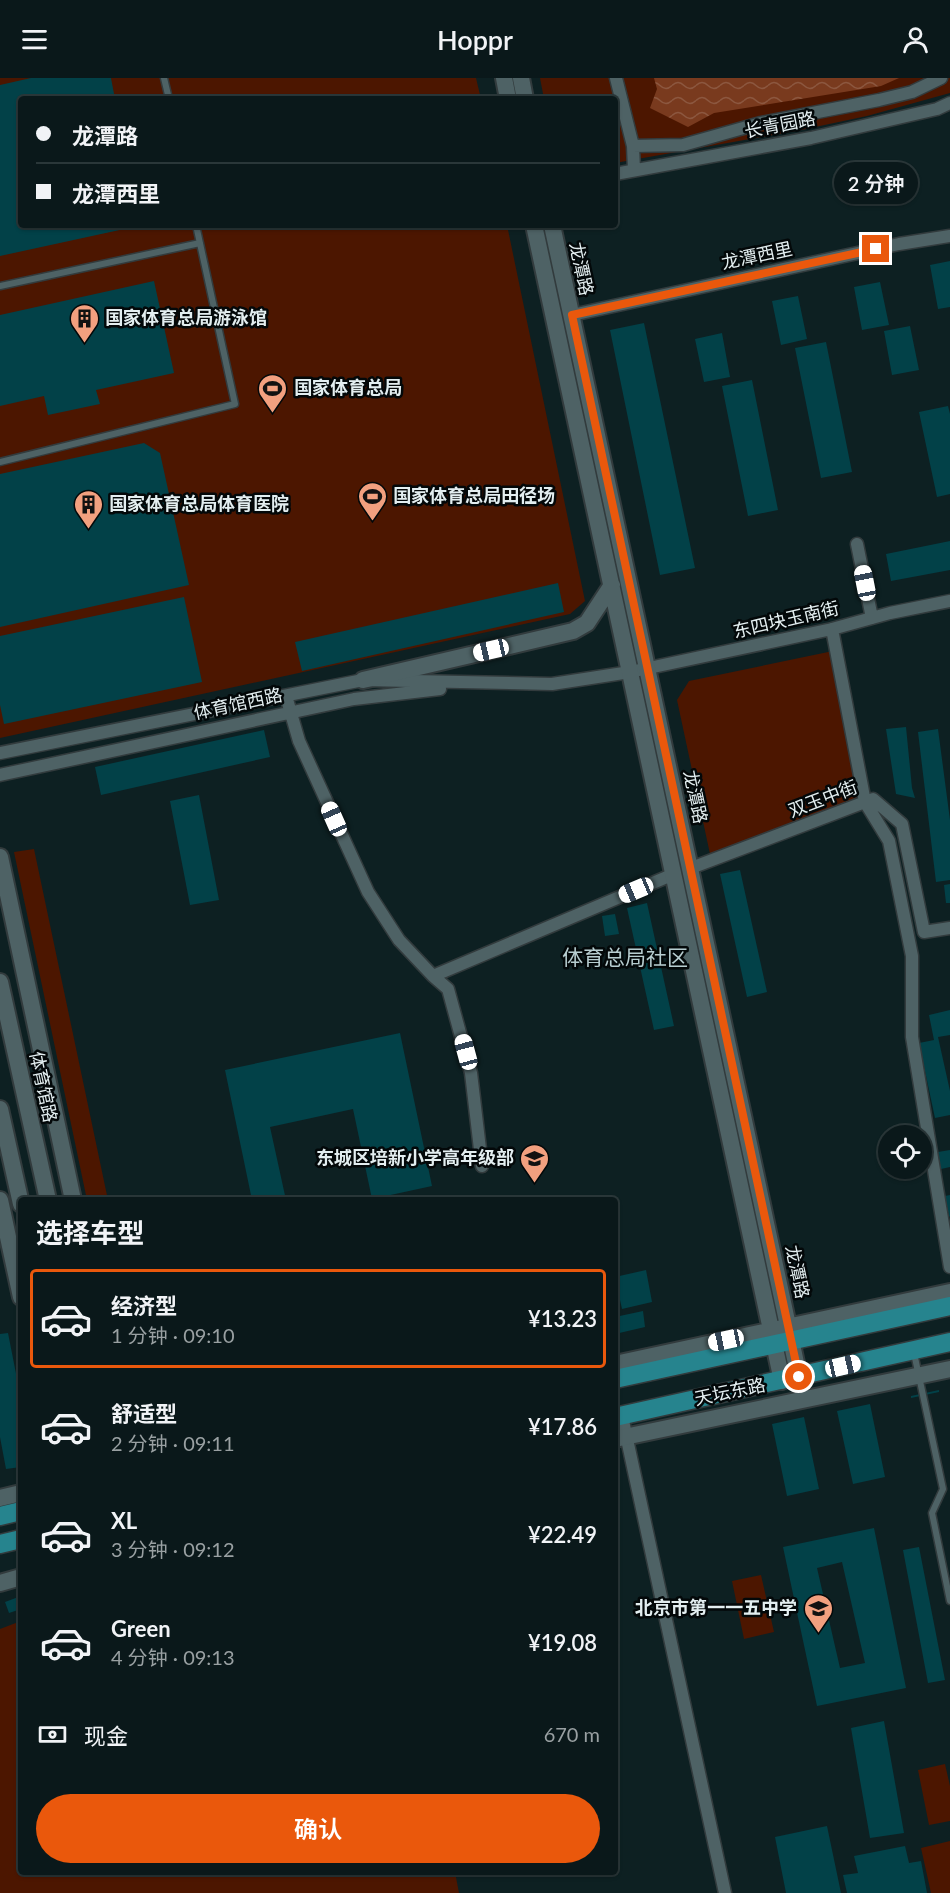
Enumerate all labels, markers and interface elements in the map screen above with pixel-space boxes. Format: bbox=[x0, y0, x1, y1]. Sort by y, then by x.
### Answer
icon: menu bbox=[18, 23, 51, 56]
text: Hoppr bbox=[437, 23, 513, 56]
icon: person bbox=[899, 23, 932, 56]
street label: 长青园路 bbox=[742, 106, 817, 142]
text: 龙潭路 bbox=[72, 122, 138, 149]
callout: 2 分钟 bbox=[834, 162, 918, 204]
text: 2 分钟 bbox=[848, 171, 904, 195]
text: 龙潭西里 bbox=[72, 180, 160, 207]
route end bbox=[862, 235, 889, 262]
street label: 龙潭西里 bbox=[719, 237, 794, 273]
street label: 龙潭路 bbox=[566, 240, 598, 297]
building icon: 国家体育总局游泳馆 bbox=[68, 302, 100, 344]
place label: 国家体育总局游泳馆 bbox=[105, 306, 267, 328]
sports icon: 国家体育总局 bbox=[257, 372, 289, 414]
place label: 国家体育总局 bbox=[294, 376, 402, 398]
sports icon: 国家体育总局田径场 bbox=[356, 480, 388, 522]
place label: 国家体育总局田径场 bbox=[393, 484, 555, 506]
building icon: 国家体育总局体育医院 bbox=[72, 488, 104, 530]
place label: 国家体育总局体育医院 bbox=[109, 492, 289, 514]
car bbox=[853, 564, 877, 602]
street label: 东四块玉南街 bbox=[731, 596, 841, 642]
car bbox=[471, 637, 511, 663]
street label: 体育馆西路 bbox=[191, 683, 284, 723]
street label: 龙潭路 bbox=[680, 768, 712, 825]
street label: 双玉中街 bbox=[785, 775, 860, 821]
car bbox=[318, 799, 350, 839]
car bbox=[616, 875, 656, 905]
district label: 体育总局社区 bbox=[562, 944, 688, 969]
car bbox=[453, 1032, 479, 1072]
street label: 体育馆路 bbox=[26, 1049, 62, 1124]
map controls bbox=[878, 1125, 932, 1179]
button: locate bbox=[878, 1125, 932, 1179]
school or university icon: 东城区培新小学高年级部 bbox=[519, 1142, 551, 1184]
place label: 东城区培新小学高年级部 bbox=[316, 1146, 514, 1168]
text: 选择车型 bbox=[36, 1216, 144, 1249]
street label: 龙潭路 bbox=[782, 1243, 814, 1300]
icon: car bbox=[39, 1292, 93, 1346]
text: 经济型 bbox=[111, 1292, 177, 1319]
text: ¥13.23 bbox=[528, 1305, 597, 1332]
text: 1 分钟 · 09:10 bbox=[111, 1323, 235, 1347]
car bbox=[707, 1327, 745, 1353]
car bbox=[823, 1353, 863, 1379]
route start bbox=[785, 1363, 812, 1390]
street label: 天坛东路 bbox=[692, 1373, 767, 1409]
icon: car bbox=[39, 1400, 93, 1454]
text: 舒适型 bbox=[111, 1400, 177, 1427]
text: ¥17.86 bbox=[528, 1413, 597, 1440]
text: 2 分钟 · 09:11 bbox=[111, 1431, 235, 1455]
text: XL bbox=[111, 1507, 137, 1534]
icon: car bbox=[39, 1508, 93, 1562]
text: ¥22.49 bbox=[528, 1521, 597, 1548]
text: 3 分钟 · 09:12 bbox=[111, 1537, 235, 1561]
school or university icon: 北京市第一一五中学 bbox=[802, 1592, 834, 1634]
place label: 北京市第一一五中学 bbox=[635, 1596, 797, 1618]
text: Green bbox=[111, 1615, 171, 1642]
icon: car bbox=[39, 1616, 93, 1670]
text: ¥19.08 bbox=[528, 1629, 597, 1656]
text: 4 分钟 · 09:13 bbox=[111, 1645, 235, 1669]
icon: cash bbox=[36, 1718, 69, 1751]
text: 现金 bbox=[84, 1722, 128, 1749]
text: 670 m bbox=[544, 1722, 600, 1746]
button: 确认 bbox=[36, 1794, 600, 1863]

